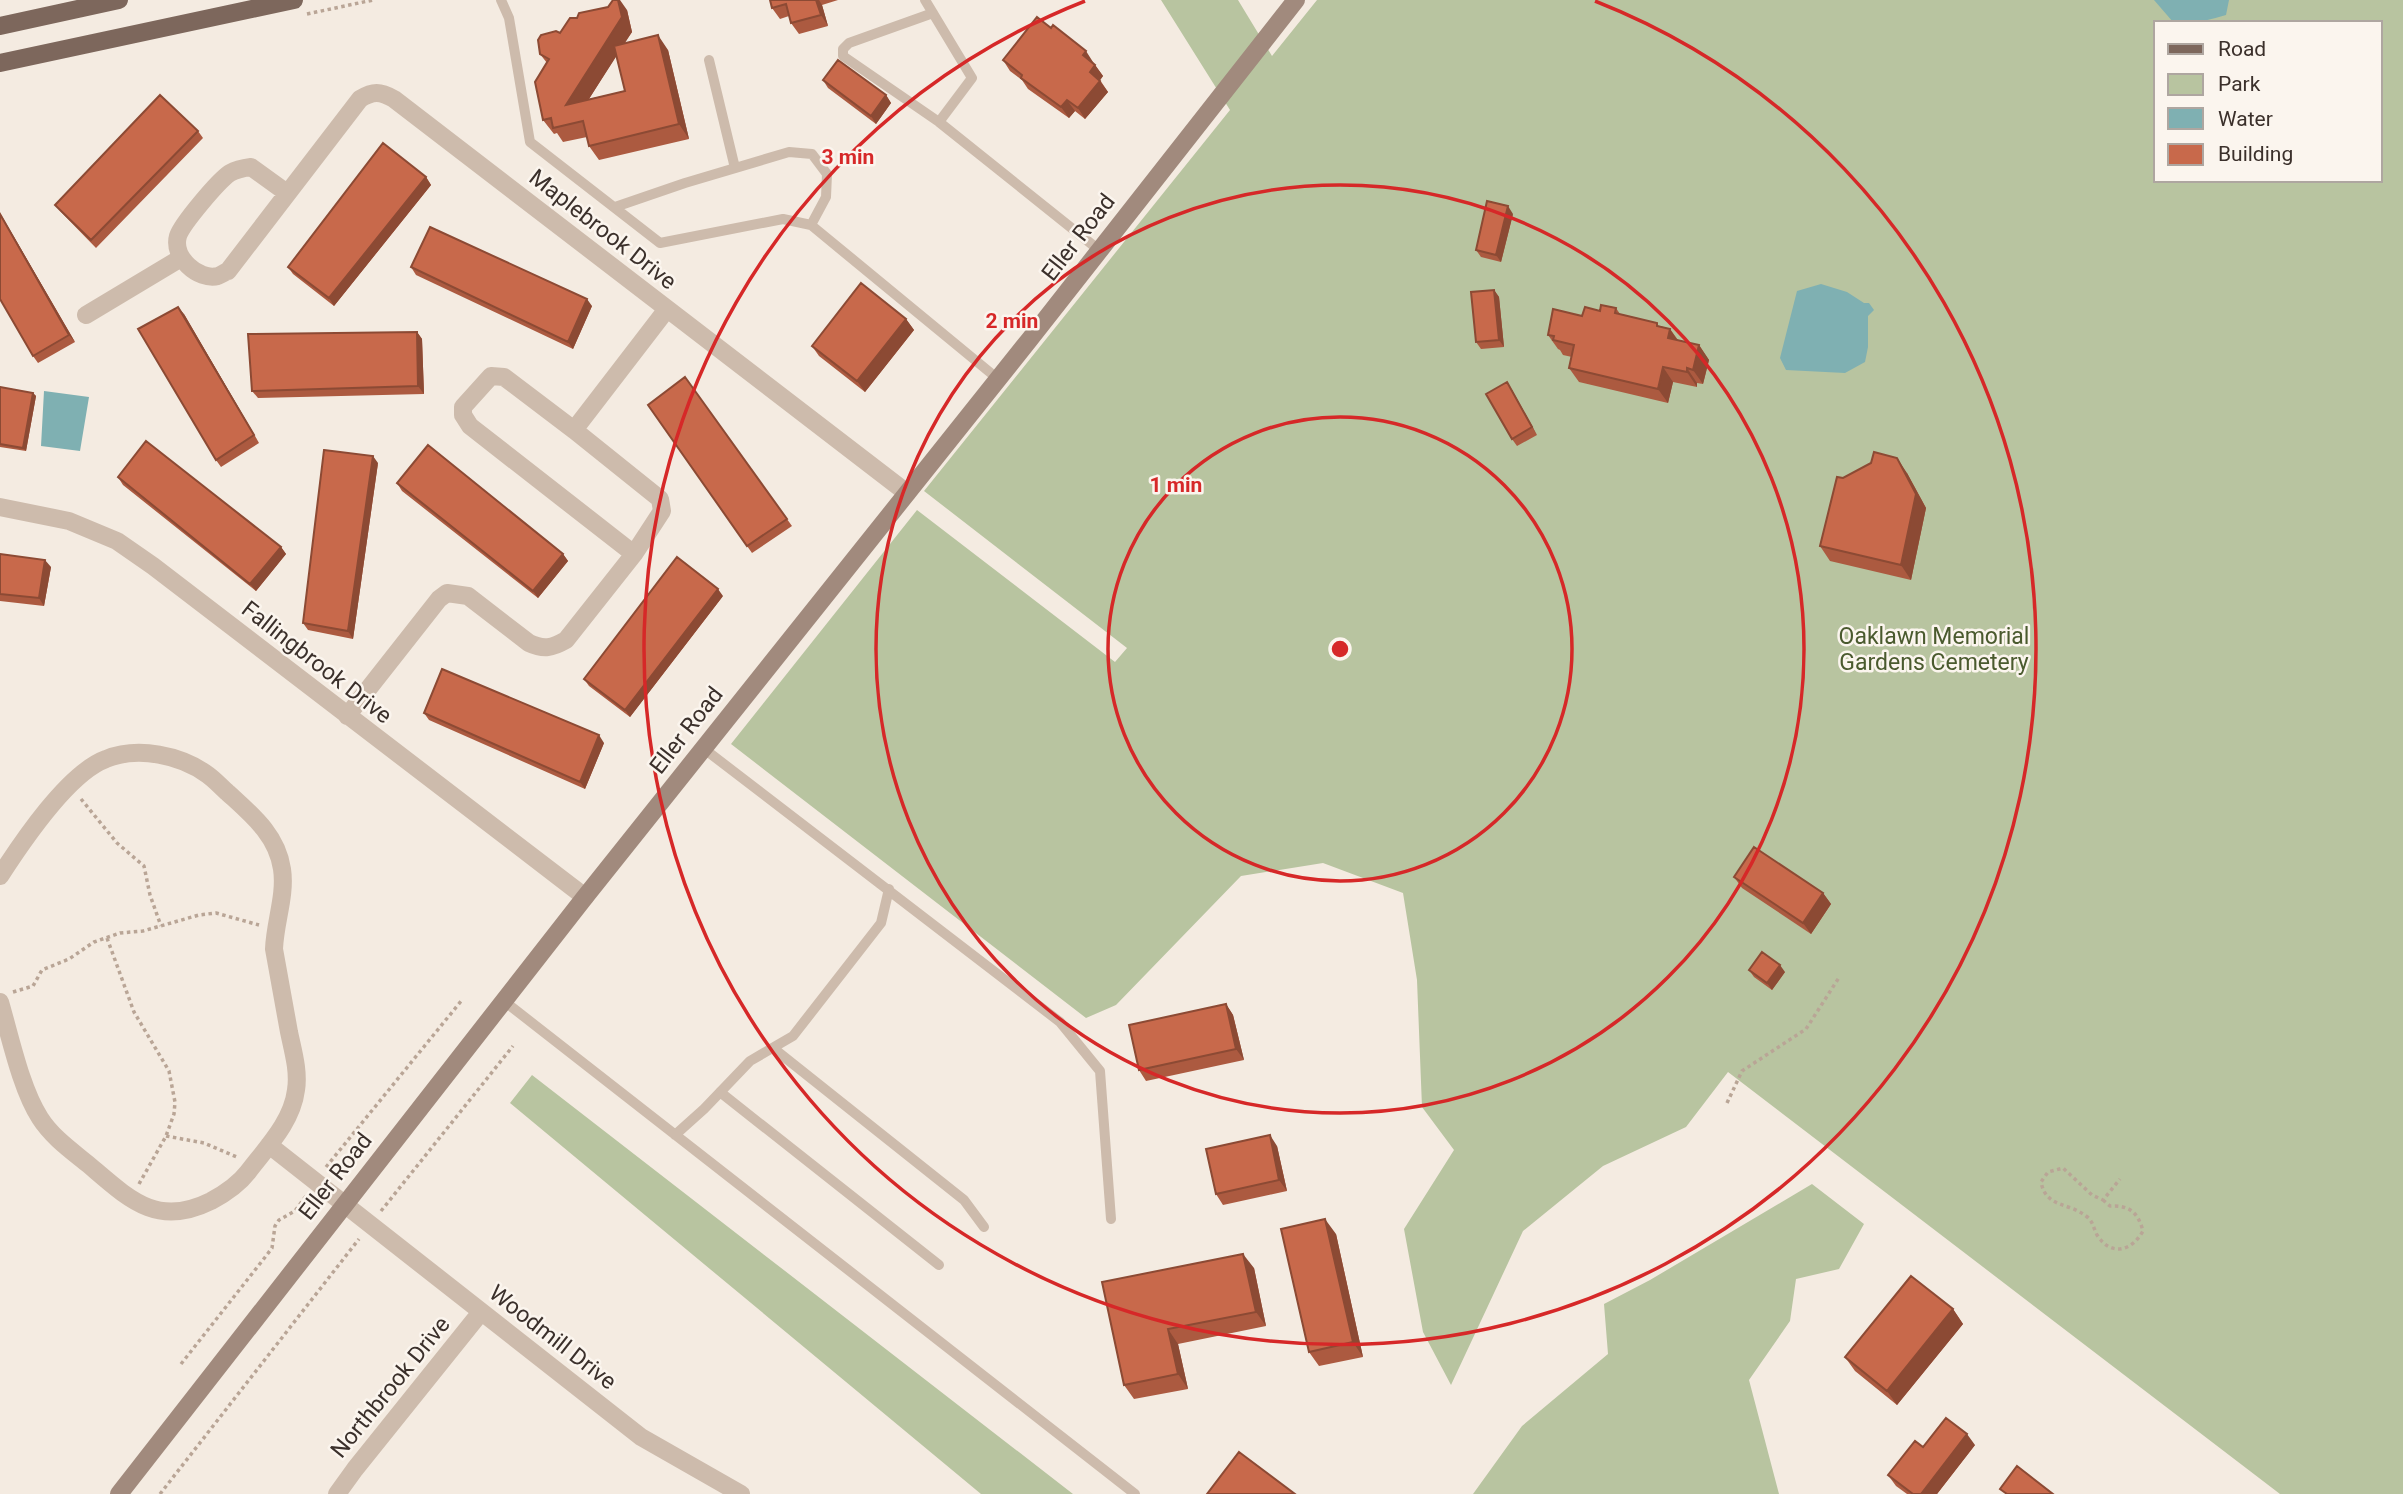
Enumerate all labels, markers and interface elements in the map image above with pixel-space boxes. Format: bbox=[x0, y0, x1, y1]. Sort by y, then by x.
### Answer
legend bbox=[2154, 21, 2382, 182]
text: Road bbox=[2218, 37, 2266, 61]
text: Park bbox=[2218, 72, 2261, 96]
text: Water bbox=[2218, 107, 2273, 131]
text: Building bbox=[2218, 142, 2293, 166]
text: 3 min bbox=[822, 145, 874, 169]
street label: Maplebrook Drive bbox=[524, 164, 682, 295]
street label: Eller Road bbox=[1036, 189, 1121, 286]
text: 2 min bbox=[986, 309, 1038, 333]
text: 1 min bbox=[1150, 473, 1202, 497]
street label: Fallingbrook Drive bbox=[236, 595, 397, 729]
park label: Oaklawn Memorial Gardens Cemetery bbox=[1839, 623, 2029, 676]
centre of rings bbox=[1328, 637, 1352, 661]
street label: Eller Road bbox=[644, 682, 729, 779]
street label: Eller Road bbox=[293, 1128, 378, 1225]
street label: Woodmill Drive bbox=[484, 1279, 622, 1395]
street label: Northbrook Drive bbox=[325, 1311, 456, 1463]

